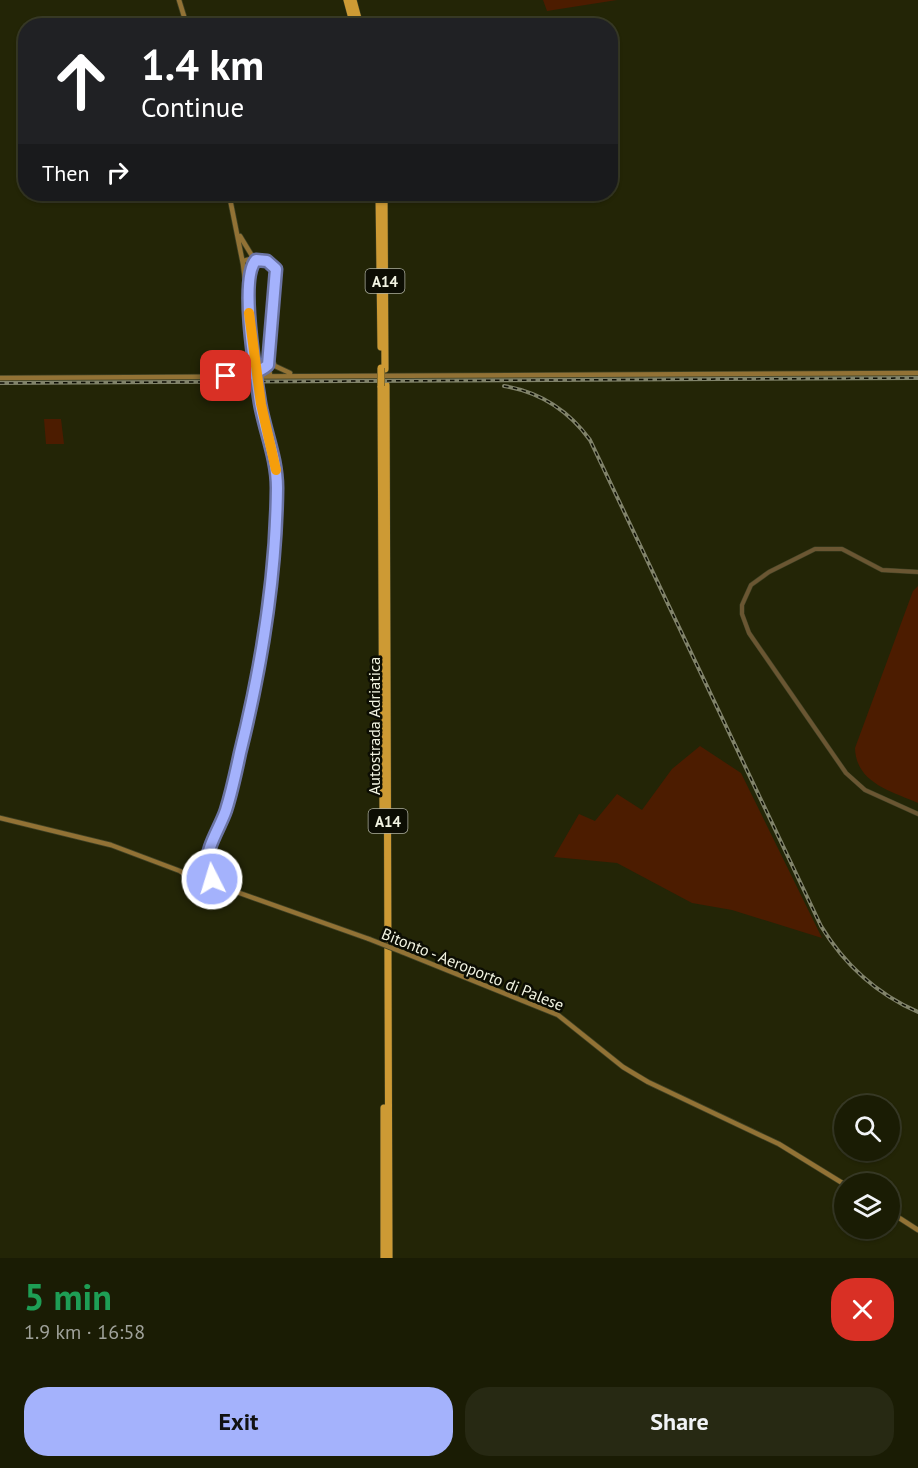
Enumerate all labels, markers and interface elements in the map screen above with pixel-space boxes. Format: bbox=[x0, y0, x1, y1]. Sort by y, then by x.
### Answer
text: 1.4 km bbox=[141, 37, 264, 92]
icon: ahead bbox=[42, 42, 120, 120]
text: Continue bbox=[141, 90, 244, 124]
icon: right bbox=[101, 156, 134, 189]
text: Then bbox=[42, 159, 89, 187]
road number: A14 bbox=[366, 269, 404, 293]
pin bbox=[200, 350, 251, 401]
icon: arrive bbox=[209, 359, 242, 392]
street label: Autostrada Adriatica bbox=[364, 657, 384, 795]
road number: A14 bbox=[368, 809, 408, 833]
position arrow bbox=[180, 847, 244, 911]
street label: Bitonto - Aeroporto di Palese bbox=[379, 923, 567, 1015]
map controls bbox=[834, 1095, 900, 1239]
button: search bbox=[834, 1095, 900, 1161]
button: layers bbox=[834, 1173, 900, 1239]
text: 5 min bbox=[24, 1273, 112, 1320]
button: close bbox=[831, 1278, 894, 1341]
text: 1.9 km · 16:58 bbox=[24, 1319, 145, 1345]
button: Exit bbox=[24, 1387, 453, 1456]
button: Share bbox=[465, 1387, 894, 1456]

